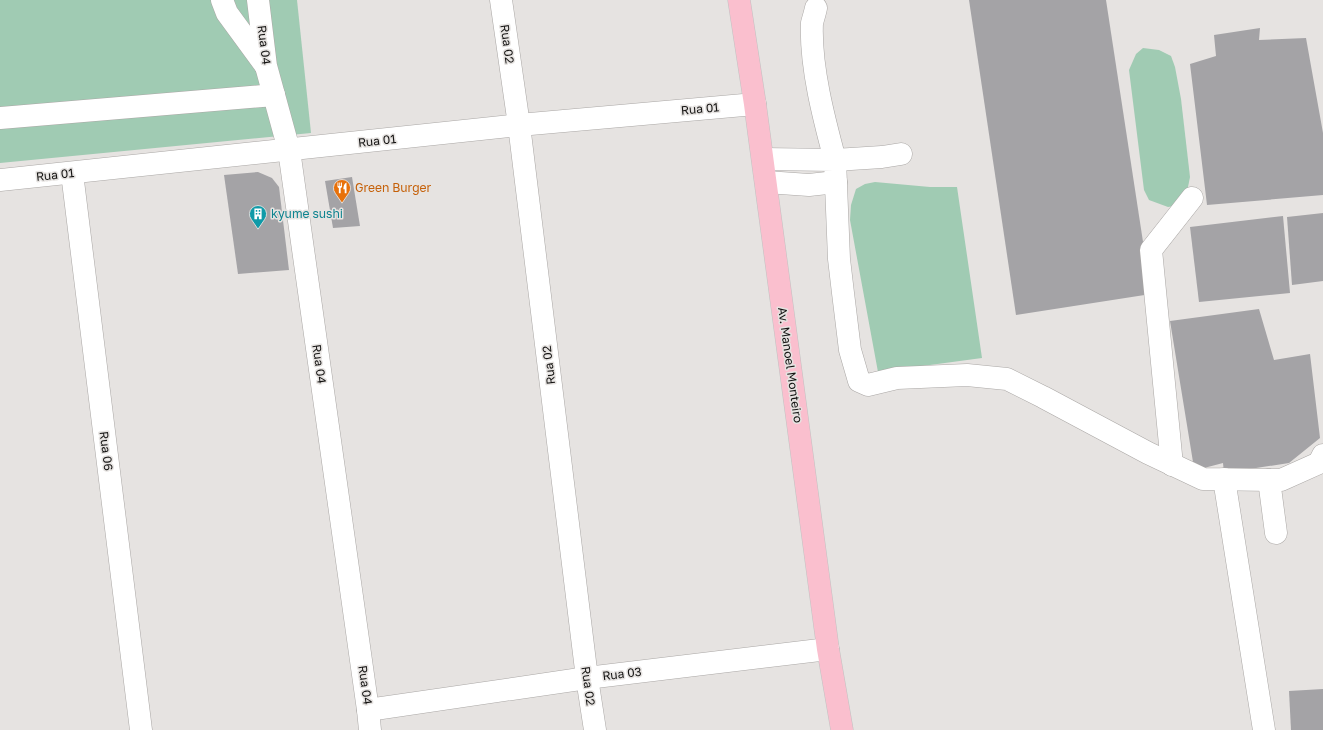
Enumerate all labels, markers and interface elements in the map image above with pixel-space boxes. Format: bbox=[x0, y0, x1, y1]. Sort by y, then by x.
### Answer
street label: Rua 02 bbox=[497, 23, 518, 64]
street label: Rua 04 bbox=[255, 24, 274, 66]
street label: Rua 01 bbox=[680, 99, 720, 118]
street label: Rua 01 bbox=[357, 131, 397, 150]
street label: Rua 01 bbox=[35, 165, 75, 184]
restaurant icon: Green Burger bbox=[332, 178, 352, 203]
place label: Green Burger bbox=[355, 180, 432, 195]
building icon: kyume sushi bbox=[248, 204, 268, 229]
place label: kyume sushi bbox=[271, 206, 343, 221]
street label: Av. Manoel Monteiro bbox=[775, 306, 806, 424]
street label: Rua 04 bbox=[309, 343, 330, 385]
street label: Rua 02 bbox=[539, 345, 558, 386]
street label: Rua 06 bbox=[97, 430, 116, 472]
street label: Rua 04 bbox=[355, 664, 376, 706]
street label: Rua 03 bbox=[601, 664, 642, 683]
street label: Rua 02 bbox=[578, 665, 599, 706]

